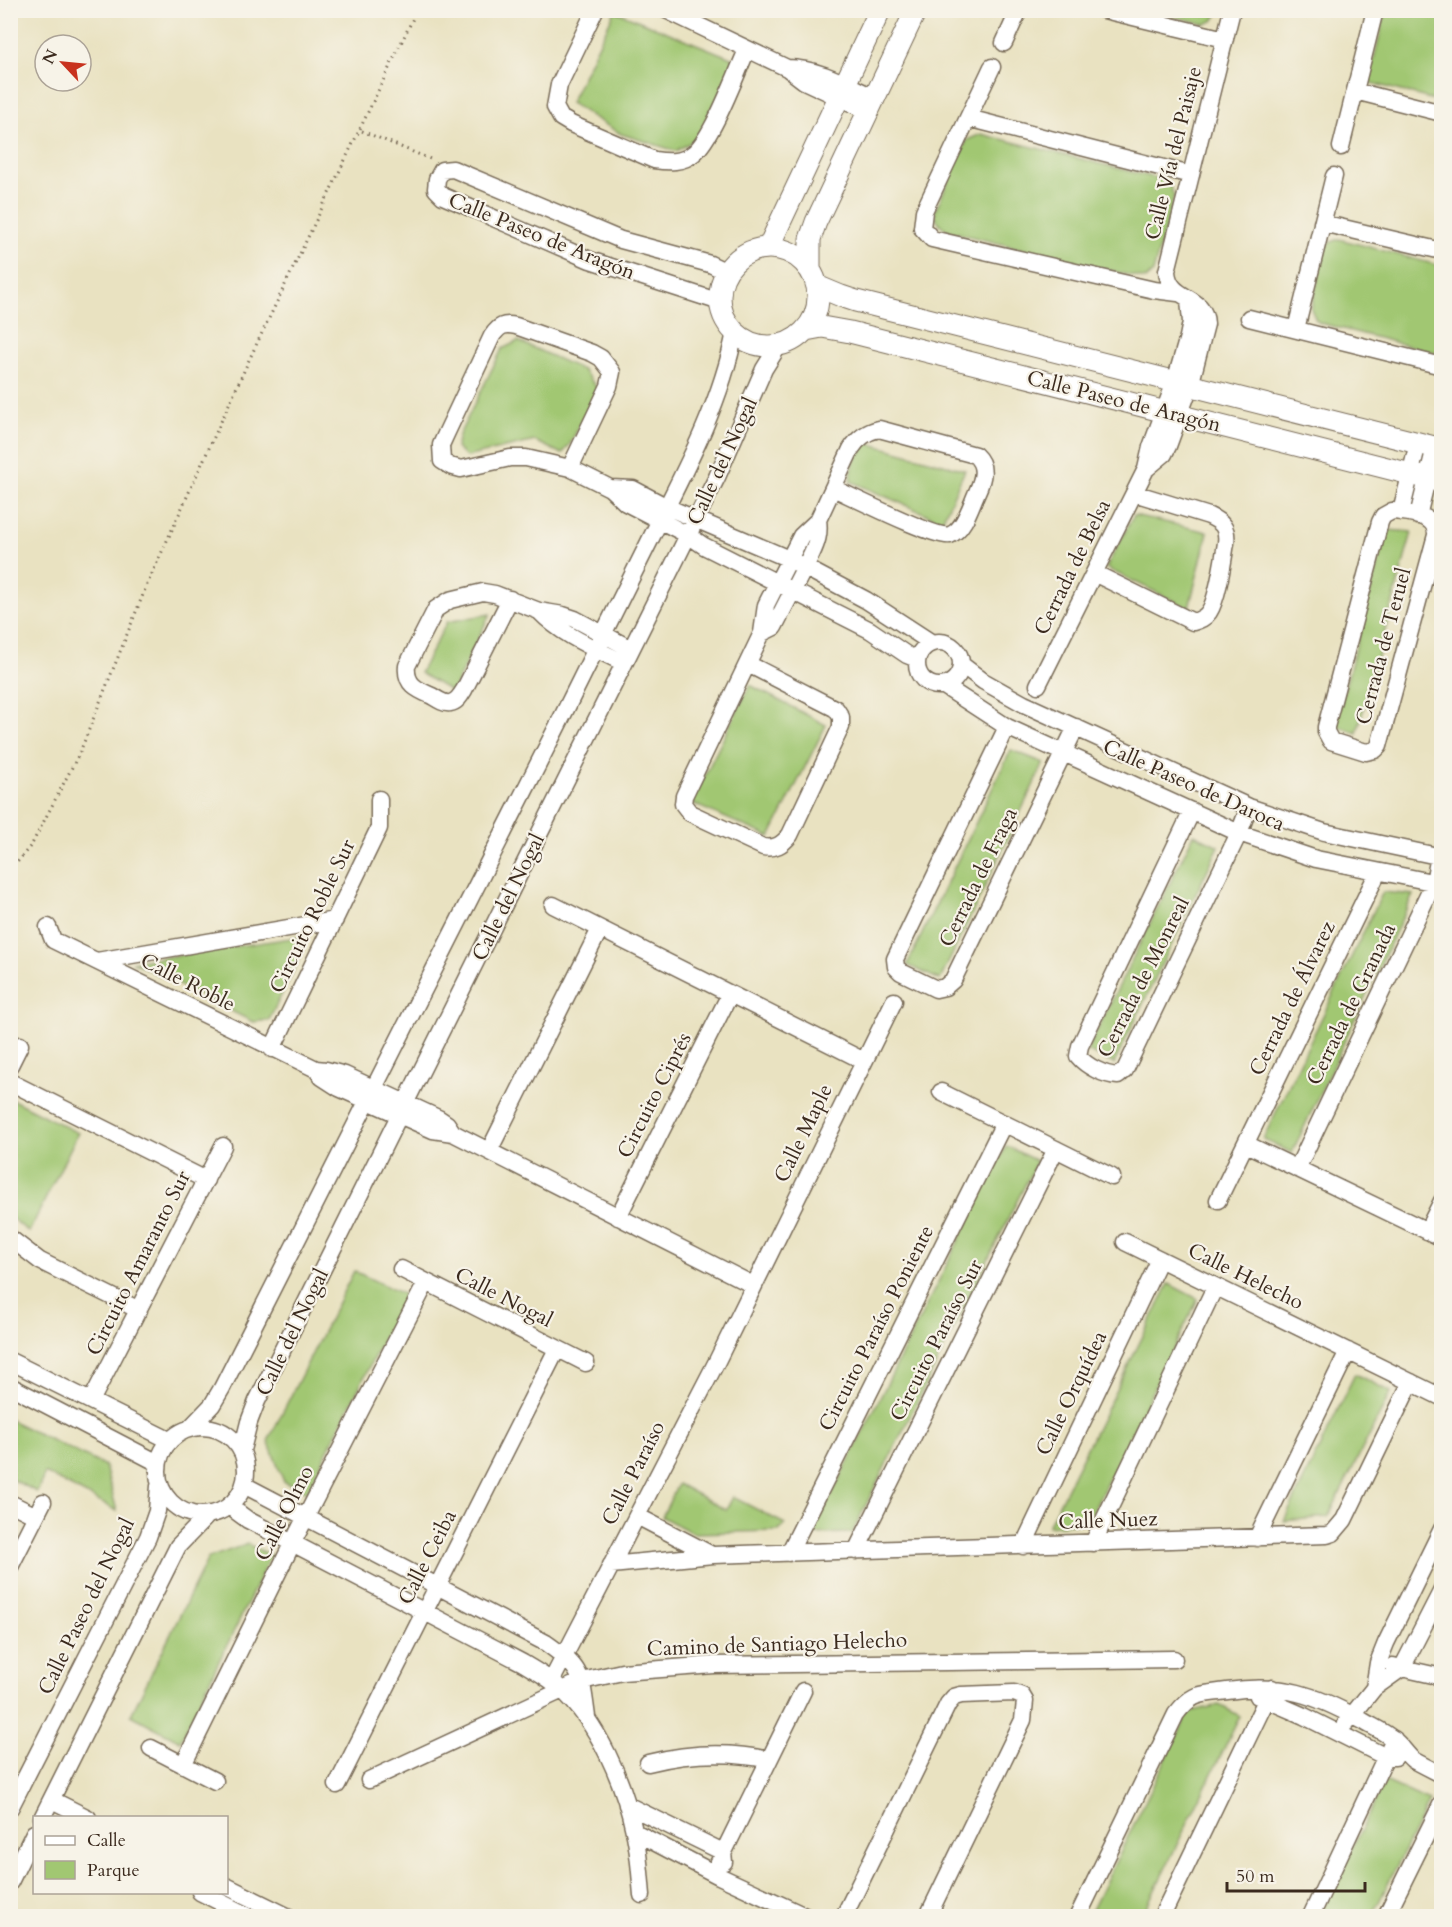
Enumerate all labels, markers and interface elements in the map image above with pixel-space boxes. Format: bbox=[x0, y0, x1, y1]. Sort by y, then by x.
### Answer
north arrow bbox=[33, 33, 93, 93]
text: N bbox=[37, 46, 63, 68]
street label: Calle Vía del Paisaje bbox=[1138, 63, 1209, 243]
street label: Calle Paseo de Aragón bbox=[444, 186, 640, 287]
street label: Calle Paseo de Aragón bbox=[1024, 363, 1224, 440]
street label: Calle del Nogal bbox=[680, 392, 765, 530]
street label: Cerrada de Belsa bbox=[1027, 495, 1118, 640]
street label: Cerrada de Teruel bbox=[1349, 565, 1418, 728]
street label: Calle Paseo de Daroca bbox=[1098, 732, 1289, 839]
street label: Cerrada de Fraga bbox=[932, 803, 1025, 952]
street label: Calle del Nogal bbox=[465, 829, 552, 966]
street label: Circuito Roble Sur bbox=[263, 834, 362, 998]
street label: Cerrada de Monreal bbox=[1090, 892, 1197, 1063]
street label: Cerrada de Álvarez bbox=[1242, 915, 1343, 1080]
street label: Cerrada de Granada bbox=[1300, 918, 1403, 1090]
street label: Calle Roble bbox=[135, 946, 240, 1019]
street label: Circuito Ciprés bbox=[610, 1027, 699, 1163]
street label: Calle Maple bbox=[767, 1079, 840, 1187]
street label: Circuito Amaranto Sur bbox=[79, 1165, 198, 1361]
street label: Circuito Paraíso Poniente bbox=[812, 1220, 941, 1436]
street label: Calle Helecho bbox=[1183, 1236, 1309, 1317]
street label: Circuito Paraíso Sur bbox=[883, 1254, 990, 1426]
street label: Calle Nogal bbox=[450, 1260, 558, 1335]
street label: Calle del Nogal bbox=[249, 1264, 336, 1401]
street label: Calle Orquídea bbox=[1029, 1326, 1114, 1460]
street label: Calle Paraíso bbox=[595, 1416, 672, 1530]
street label: Calle Olmo bbox=[248, 1460, 321, 1566]
street label: Calle Nuez bbox=[1058, 1504, 1159, 1537]
street label: Calle Ceiba bbox=[391, 1505, 464, 1610]
street label: Calle Paseo del Nogal bbox=[31, 1513, 142, 1699]
street label: Camino de Santiago Helecho bbox=[646, 1625, 908, 1664]
legend bbox=[33, 1816, 228, 1894]
text: Calle bbox=[87, 1828, 126, 1853]
scale bar bbox=[1227, 1855, 1365, 1893]
text: Parque bbox=[87, 1858, 140, 1883]
text: 50 m bbox=[1236, 1864, 1275, 1889]

